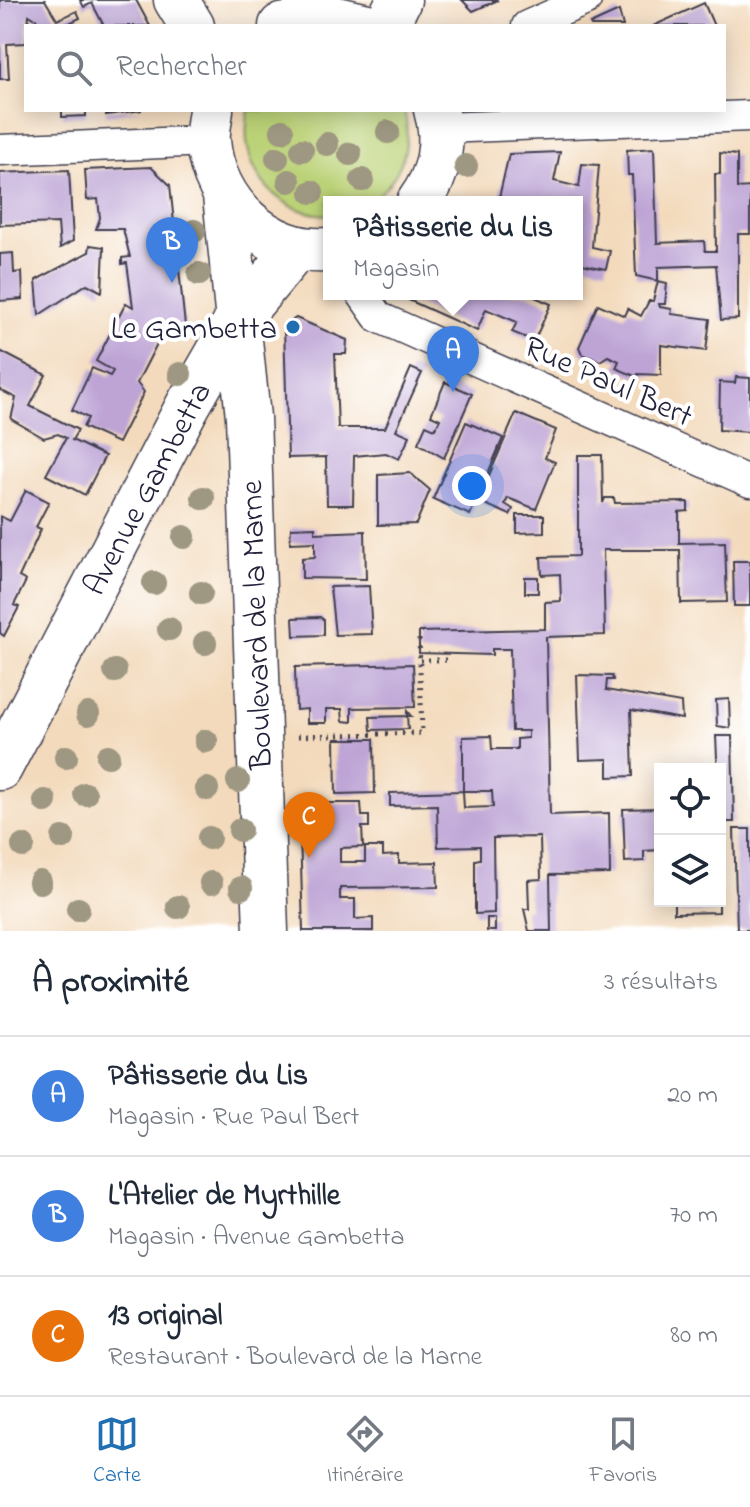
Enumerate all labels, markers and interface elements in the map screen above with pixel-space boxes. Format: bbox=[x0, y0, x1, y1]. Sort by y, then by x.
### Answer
search box bbox=[24, 24, 726, 112]
icon: search bbox=[52, 46, 96, 90]
text: Rechercher bbox=[116, 46, 247, 90]
popup bbox=[323, 196, 583, 300]
text: Pâtisserie du Lis bbox=[353, 207, 553, 251]
pin: B bbox=[146, 217, 198, 283]
text: Magasin bbox=[353, 251, 439, 289]
place label: Le Gambetta bbox=[111, 307, 277, 354]
marker: Le Gambetta bbox=[284, 318, 302, 336]
street label: Rue Paul Bert bbox=[516, 325, 700, 441]
pin: A bbox=[427, 326, 479, 392]
street label: Avenue Gambetta bbox=[73, 374, 225, 605]
your location bbox=[452, 466, 492, 506]
street label: Boulevard de la Marne bbox=[230, 479, 287, 771]
map controls bbox=[654, 763, 726, 907]
button: locate bbox=[654, 763, 726, 835]
pin: C bbox=[283, 792, 335, 858]
button: layers bbox=[654, 835, 726, 907]
text: À proximité bbox=[32, 958, 189, 1008]
text: 3 résultats bbox=[604, 964, 718, 1002]
text: Pâtisserie du Lis bbox=[108, 1055, 308, 1099]
text: A bbox=[50, 1077, 66, 1115]
text: 20 m bbox=[667, 1077, 718, 1115]
text: Magasin · Rue Paul Bert bbox=[108, 1099, 359, 1137]
text: L'Atelier de Myrthille bbox=[108, 1175, 340, 1219]
text: B bbox=[49, 1197, 67, 1235]
text: 70 m bbox=[669, 1197, 718, 1235]
text: Magasin · Avenue Gambetta bbox=[108, 1219, 404, 1257]
text: 13 original bbox=[108, 1295, 223, 1339]
text: C bbox=[51, 1317, 65, 1355]
text: 80 m bbox=[670, 1317, 718, 1355]
text: Restaurant · Boulevard de la Marne bbox=[108, 1339, 482, 1377]
tab: Carte bbox=[93, 1412, 141, 1492]
tab: Itinéraire bbox=[327, 1412, 403, 1492]
tab: Favoris bbox=[589, 1412, 657, 1492]

